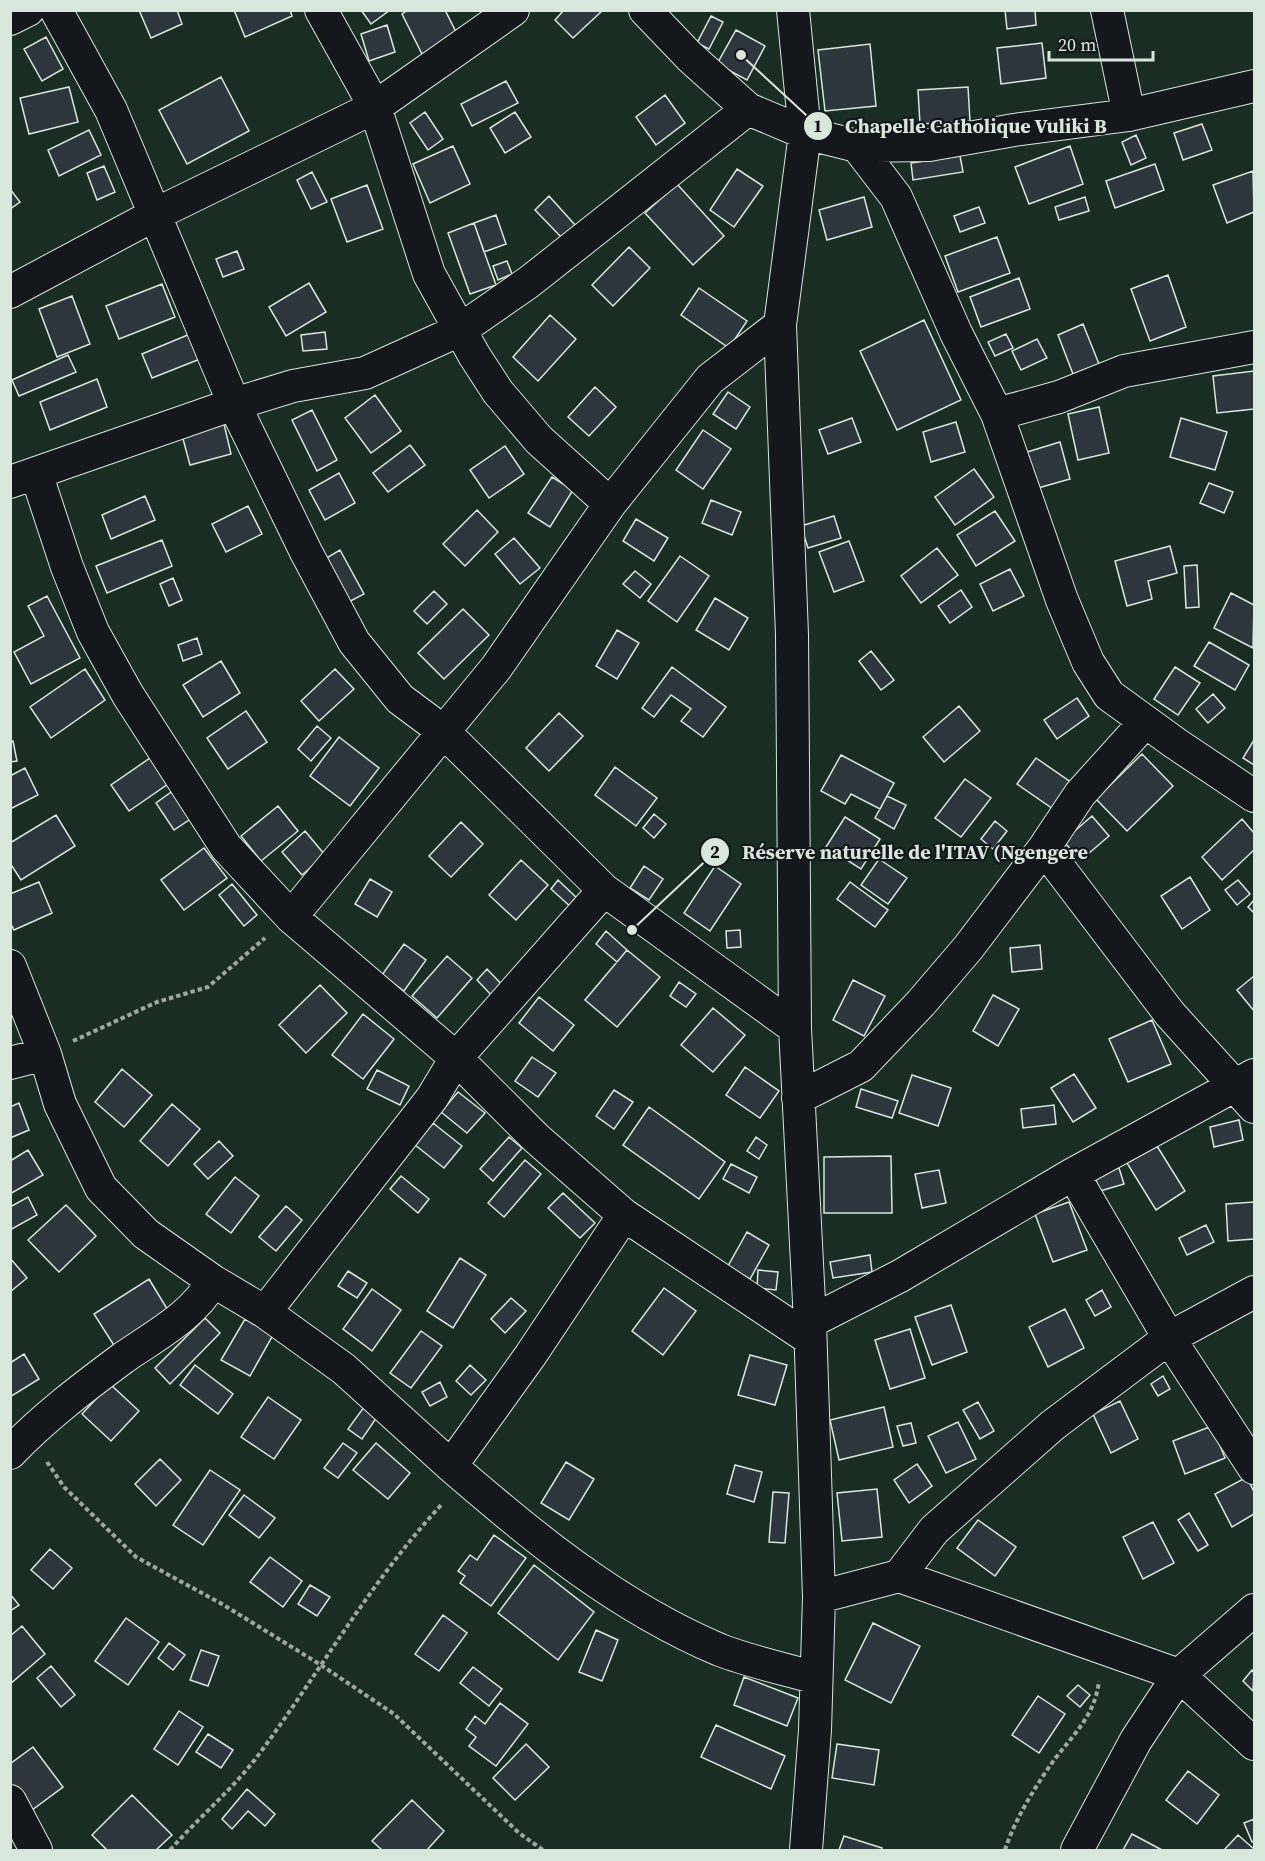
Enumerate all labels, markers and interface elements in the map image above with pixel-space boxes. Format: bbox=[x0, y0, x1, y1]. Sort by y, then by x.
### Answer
scale bar bbox=[1049, 24, 1152, 62]
text: 20 m bbox=[1058, 32, 1096, 57]
callout: Chapelle Catholique Vuliki B bbox=[803, 107, 1119, 145]
text: Chapelle Catholique Vuliki B bbox=[845, 112, 1107, 140]
text: 1 bbox=[813, 113, 823, 138]
callout: Réserve naturelle de l'ITAV (Ngengere bbox=[700, 833, 1100, 871]
text: Réserve naturelle de l'ITAV (Ngengere bbox=[742, 838, 1088, 866]
text: 2 bbox=[710, 839, 720, 864]

